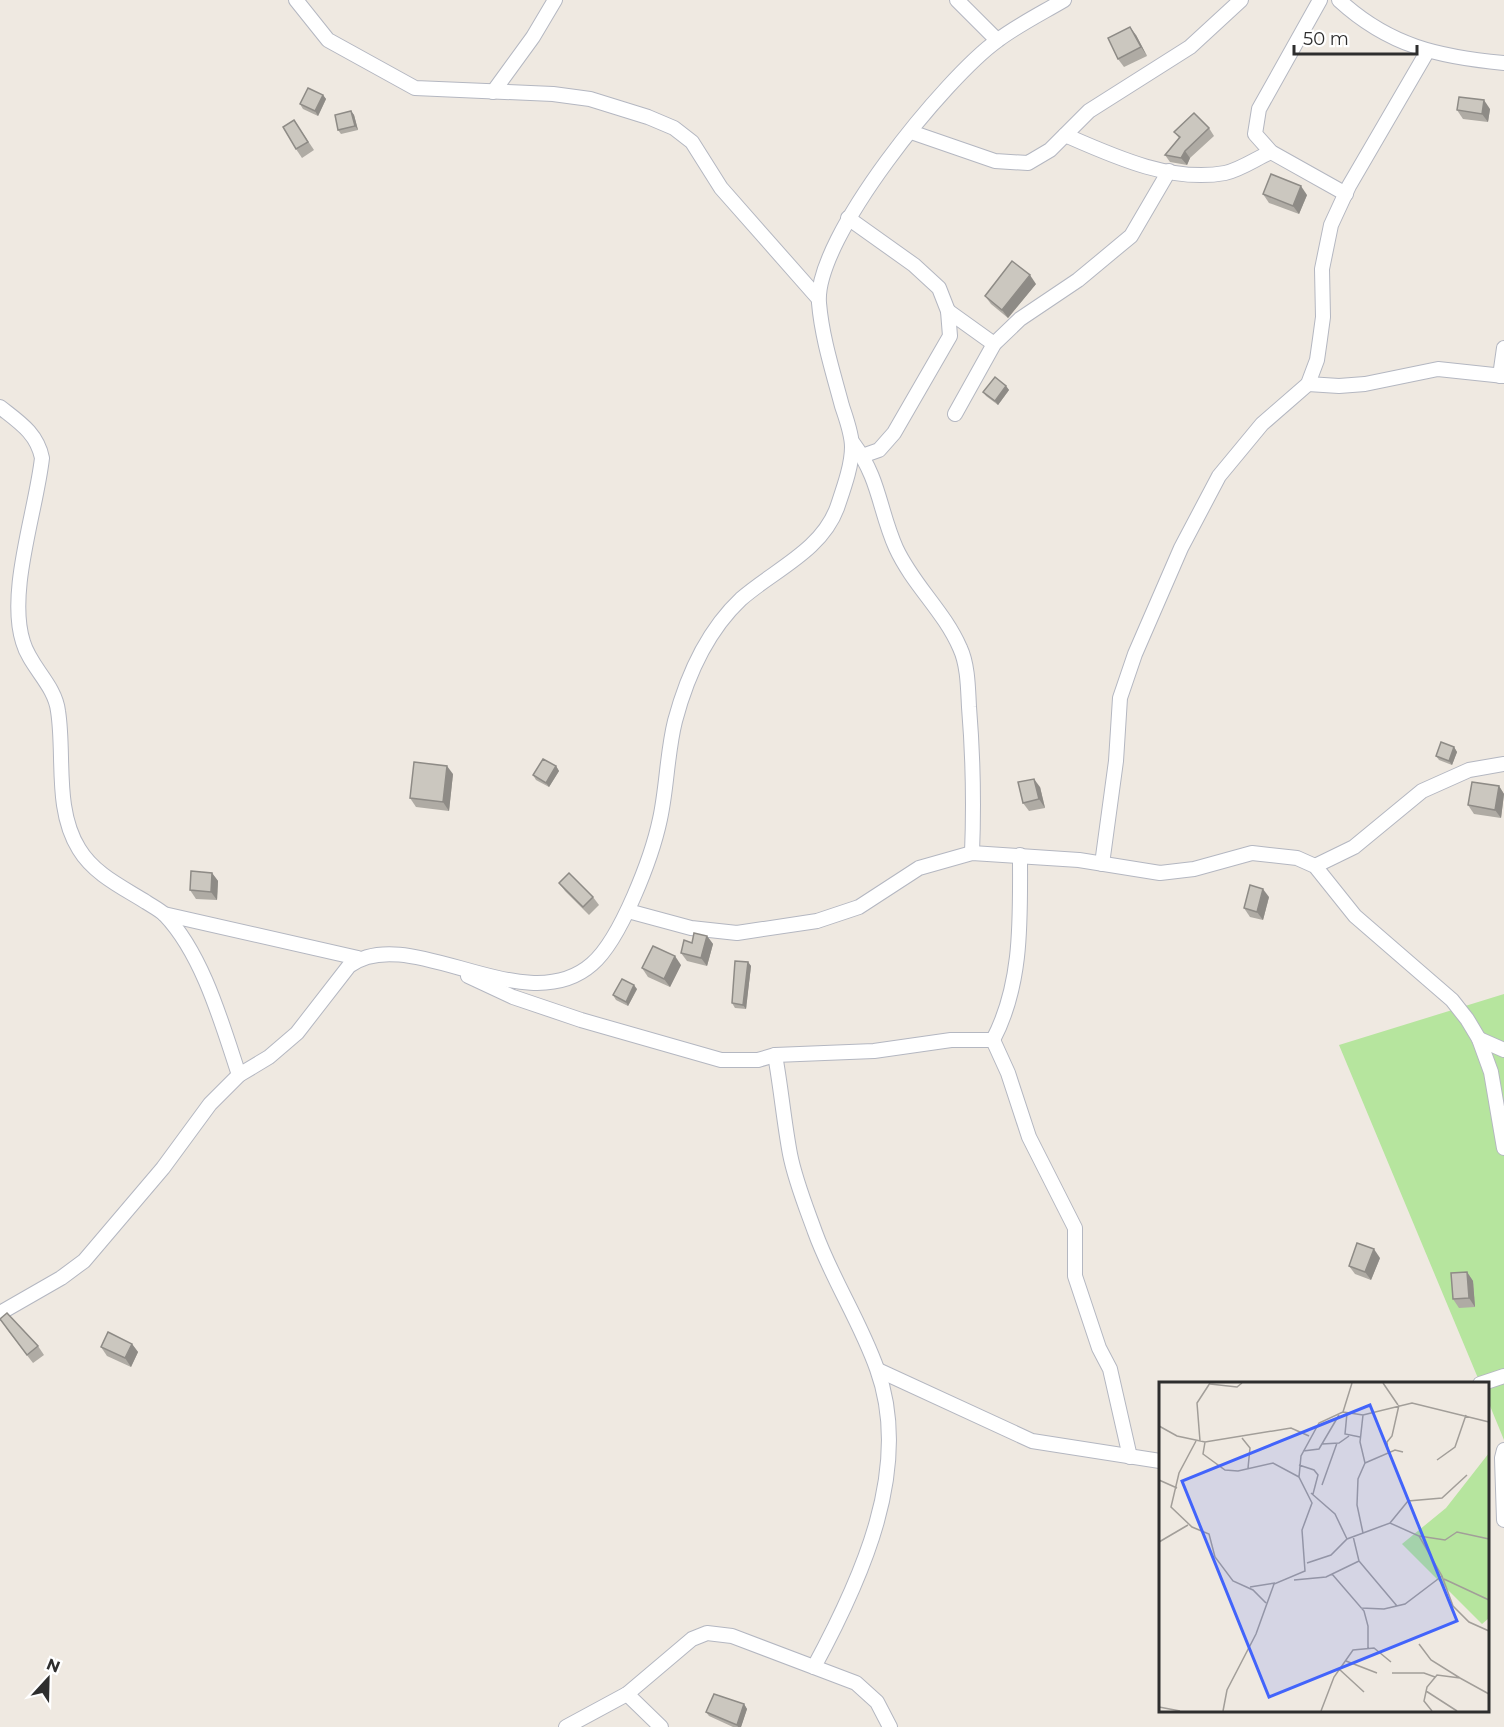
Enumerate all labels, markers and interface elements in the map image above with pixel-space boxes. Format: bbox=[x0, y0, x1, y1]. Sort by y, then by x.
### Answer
scale bar bbox=[1294, 18, 1417, 56]
text: 50 m bbox=[1303, 28, 1349, 50]
inset map bbox=[1159, 1382, 1489, 1712]
north arrow bbox=[18, 1649, 78, 1709]
text: N bbox=[44, 1654, 63, 1677]

